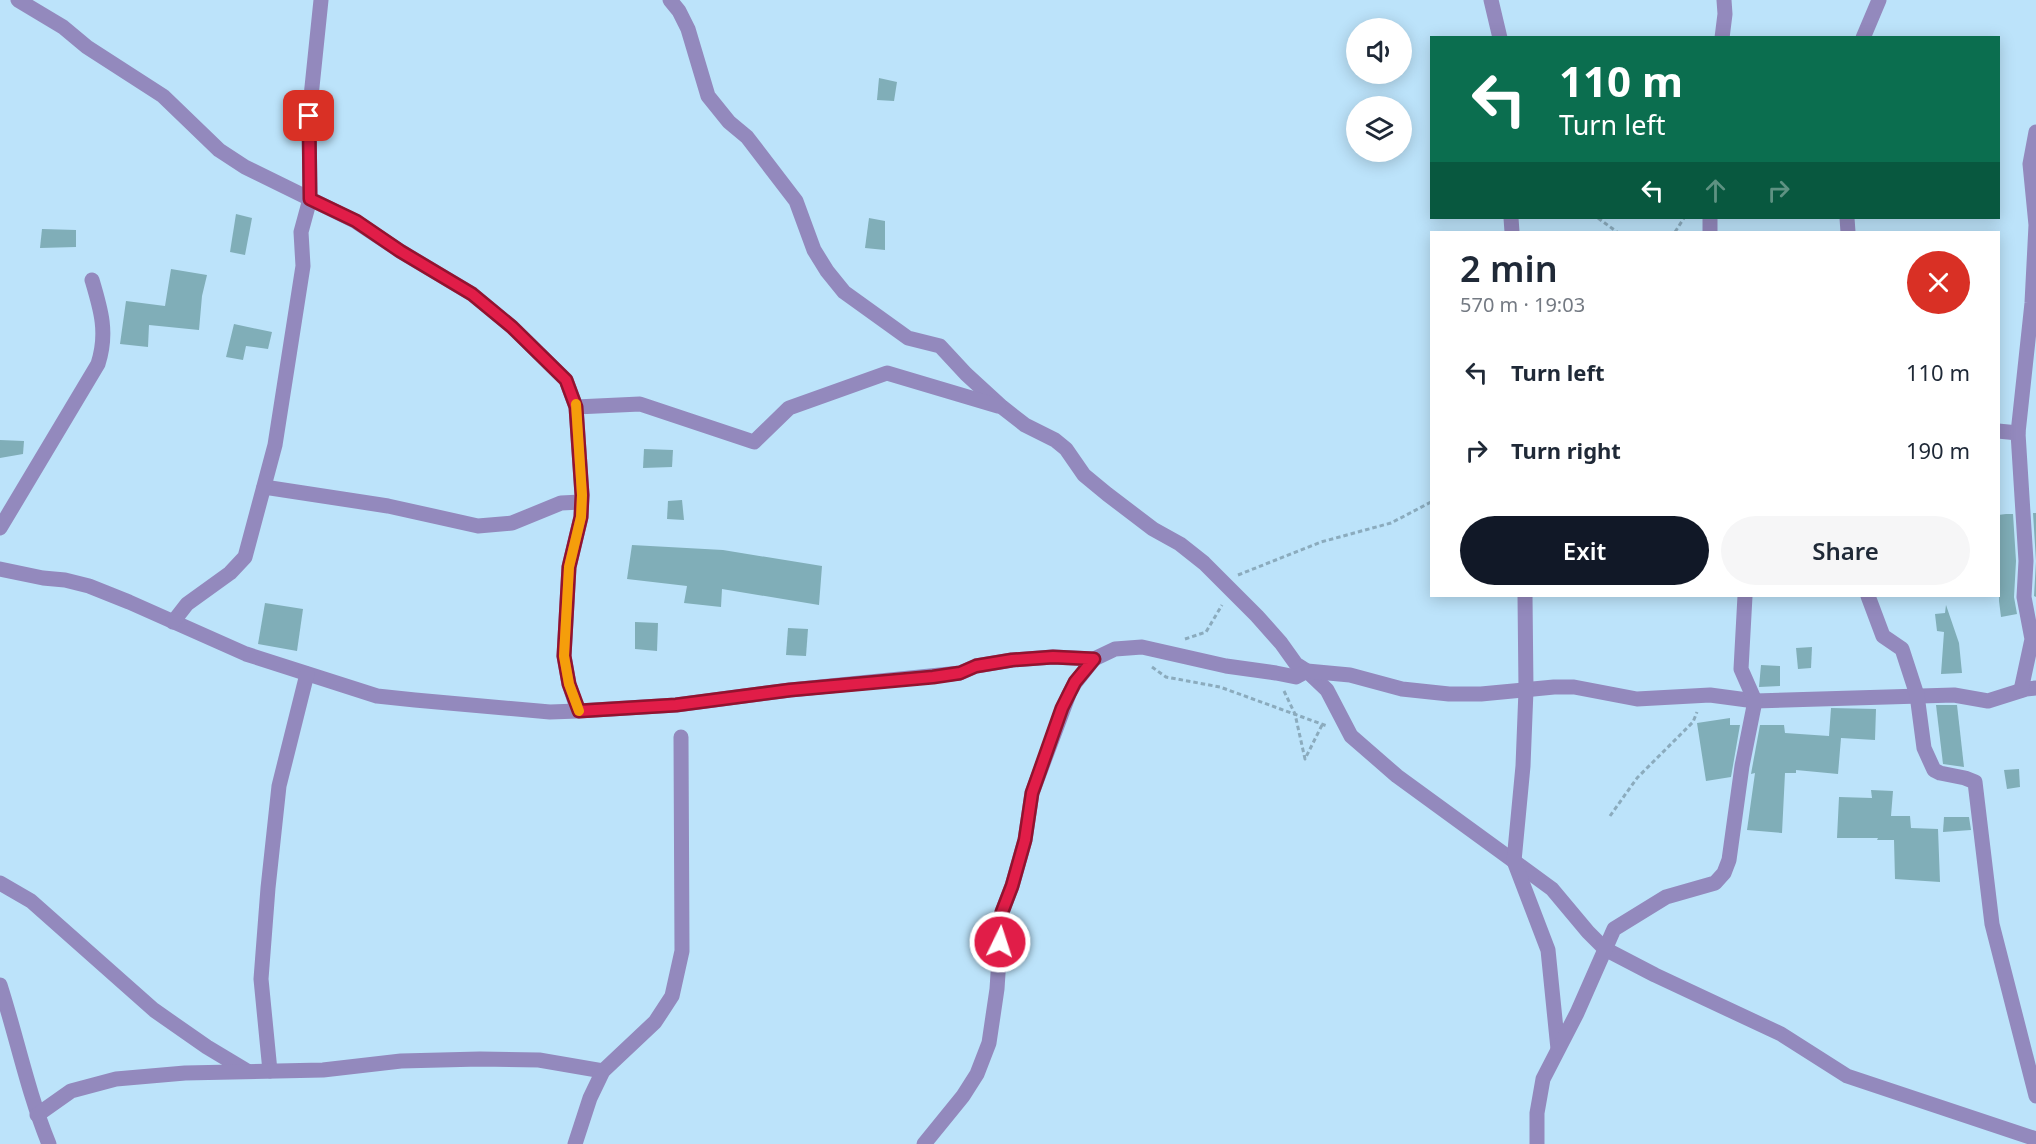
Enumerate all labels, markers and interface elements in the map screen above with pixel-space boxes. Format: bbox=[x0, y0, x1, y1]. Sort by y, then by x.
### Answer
map controls bbox=[1346, 18, 1412, 162]
button: sound bbox=[1346, 18, 1412, 84]
text: 110 m bbox=[1559, 52, 1683, 109]
icon: left bbox=[1460, 60, 1538, 138]
pin bbox=[283, 90, 334, 141]
button: layers bbox=[1346, 96, 1412, 162]
icon: arrive bbox=[292, 99, 325, 132]
text: Turn left bbox=[1559, 106, 1665, 143]
icon: left bbox=[1636, 174, 1669, 207]
icon: ahead bbox=[1699, 174, 1732, 207]
icon: right bbox=[1762, 174, 1795, 207]
text: 2 min bbox=[1460, 244, 1558, 293]
button: close bbox=[1907, 251, 1970, 314]
text: 570 m · 19:03 bbox=[1460, 291, 1585, 318]
icon: left bbox=[1460, 356, 1493, 389]
text: Turn left bbox=[1511, 357, 1605, 387]
text: 110 m bbox=[1906, 357, 1970, 387]
icon: right bbox=[1460, 434, 1493, 467]
text: Turn right bbox=[1511, 435, 1621, 465]
text: 190 m bbox=[1906, 435, 1970, 465]
button: Exit bbox=[1460, 516, 1709, 585]
button: Share bbox=[1721, 516, 1970, 585]
position arrow bbox=[968, 910, 1032, 974]

